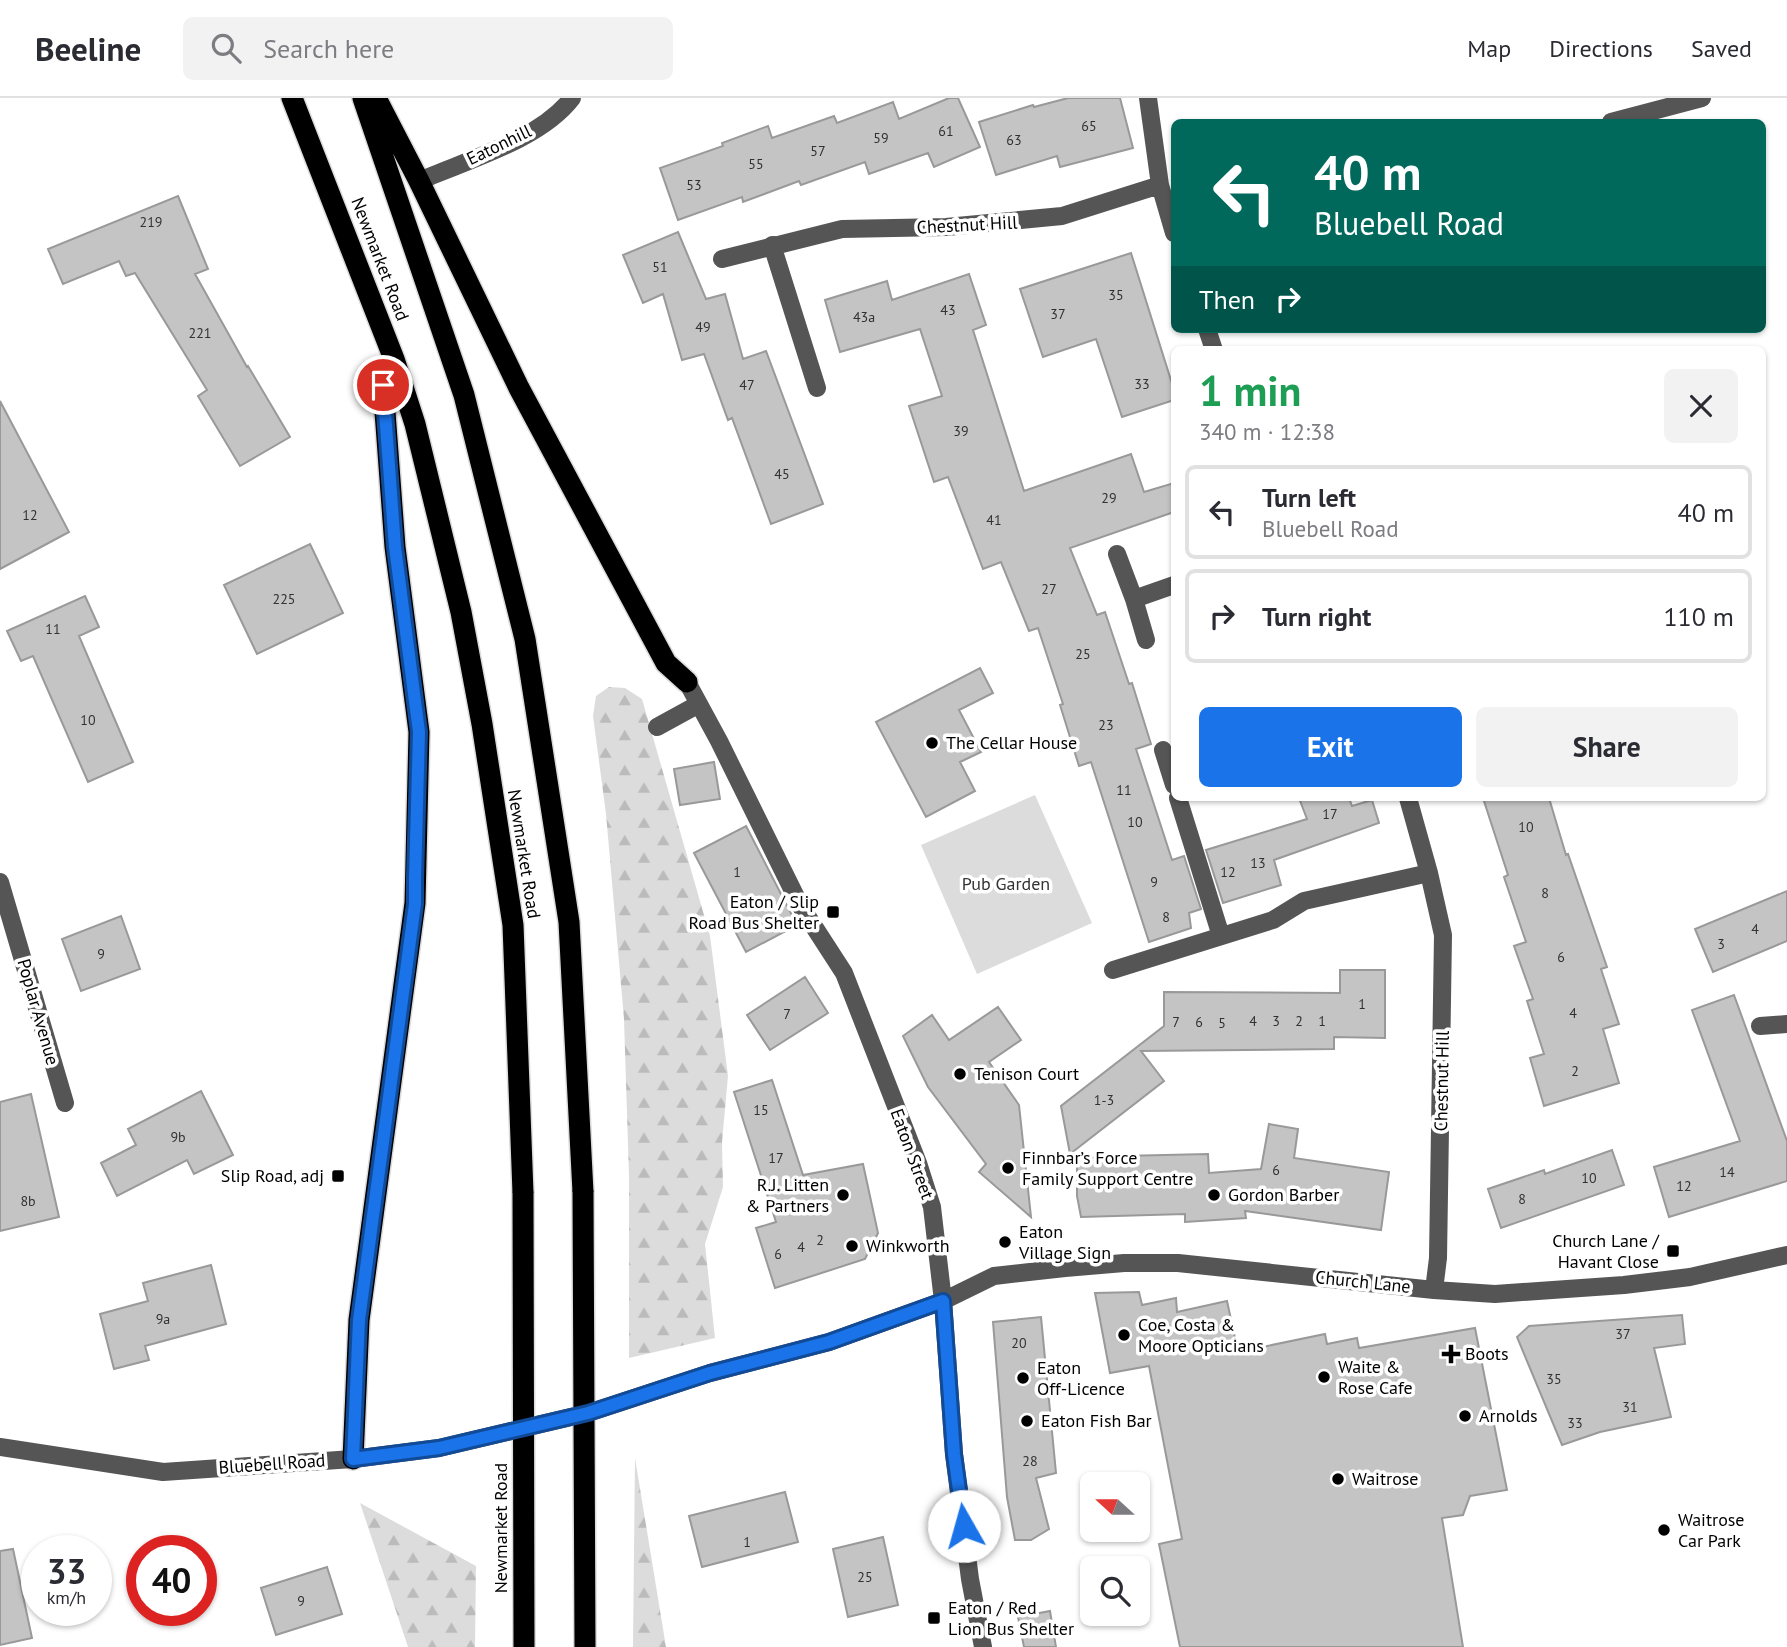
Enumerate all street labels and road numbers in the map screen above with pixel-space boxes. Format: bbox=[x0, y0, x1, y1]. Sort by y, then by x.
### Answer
street label: Eatonhill bbox=[463, 119, 536, 170]
street label: Newmarket Road bbox=[346, 194, 415, 324]
street label: Chestnut Hill bbox=[916, 210, 1019, 239]
street label: Newmarket Road bbox=[503, 788, 546, 920]
street label: Poplar Avenue bbox=[12, 956, 65, 1068]
street label: Chestnut Hill bbox=[1429, 1030, 1454, 1132]
street label: Eaton Street bbox=[885, 1105, 939, 1202]
street label: Church Lane bbox=[1314, 1265, 1412, 1298]
street label: Bluebell Road bbox=[218, 1448, 326, 1479]
street label: Newmarket Road bbox=[489, 1463, 512, 1593]

